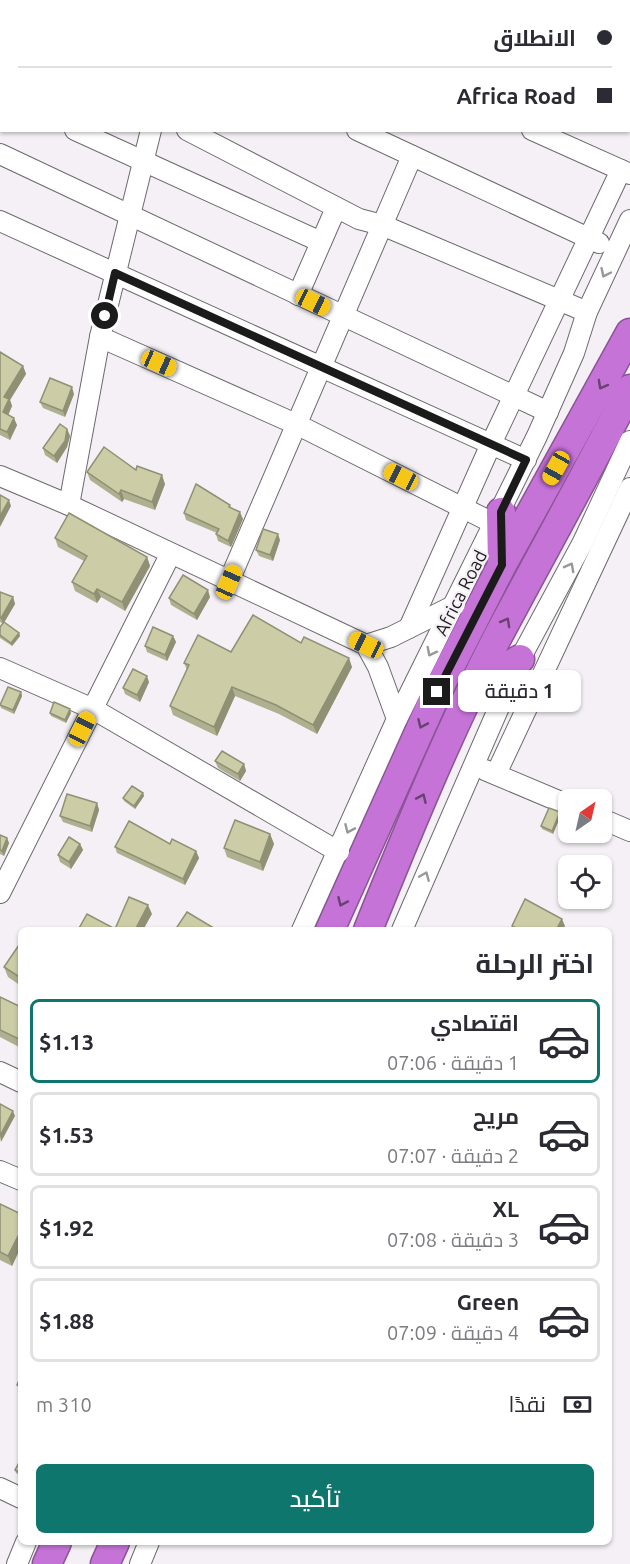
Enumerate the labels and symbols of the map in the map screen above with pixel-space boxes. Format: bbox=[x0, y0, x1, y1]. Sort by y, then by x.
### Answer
one-way arrow bbox=[600, 267, 612, 278]
car bbox=[293, 286, 333, 318]
route start bbox=[91, 302, 118, 329]
car bbox=[139, 347, 179, 379]
one-way arrow bbox=[598, 378, 609, 389]
car bbox=[539, 448, 573, 488]
car bbox=[381, 461, 421, 493]
street label: Africa Road bbox=[430, 547, 490, 638]
car bbox=[213, 562, 245, 602]
one-way arrow bbox=[563, 562, 574, 573]
one-way arrow bbox=[499, 618, 510, 628]
car bbox=[346, 629, 386, 661]
one-way arrow bbox=[427, 646, 438, 656]
callout: 1 دقيقة bbox=[458, 671, 581, 713]
route end bbox=[423, 678, 450, 705]
car bbox=[66, 709, 98, 749]
one-way arrow bbox=[418, 717, 430, 728]
north arrow bbox=[558, 789, 612, 843]
one-way arrow bbox=[414, 793, 426, 804]
one-way arrow bbox=[344, 822, 356, 833]
one-way arrow bbox=[418, 872, 430, 883]
one-way arrow bbox=[338, 895, 350, 906]

